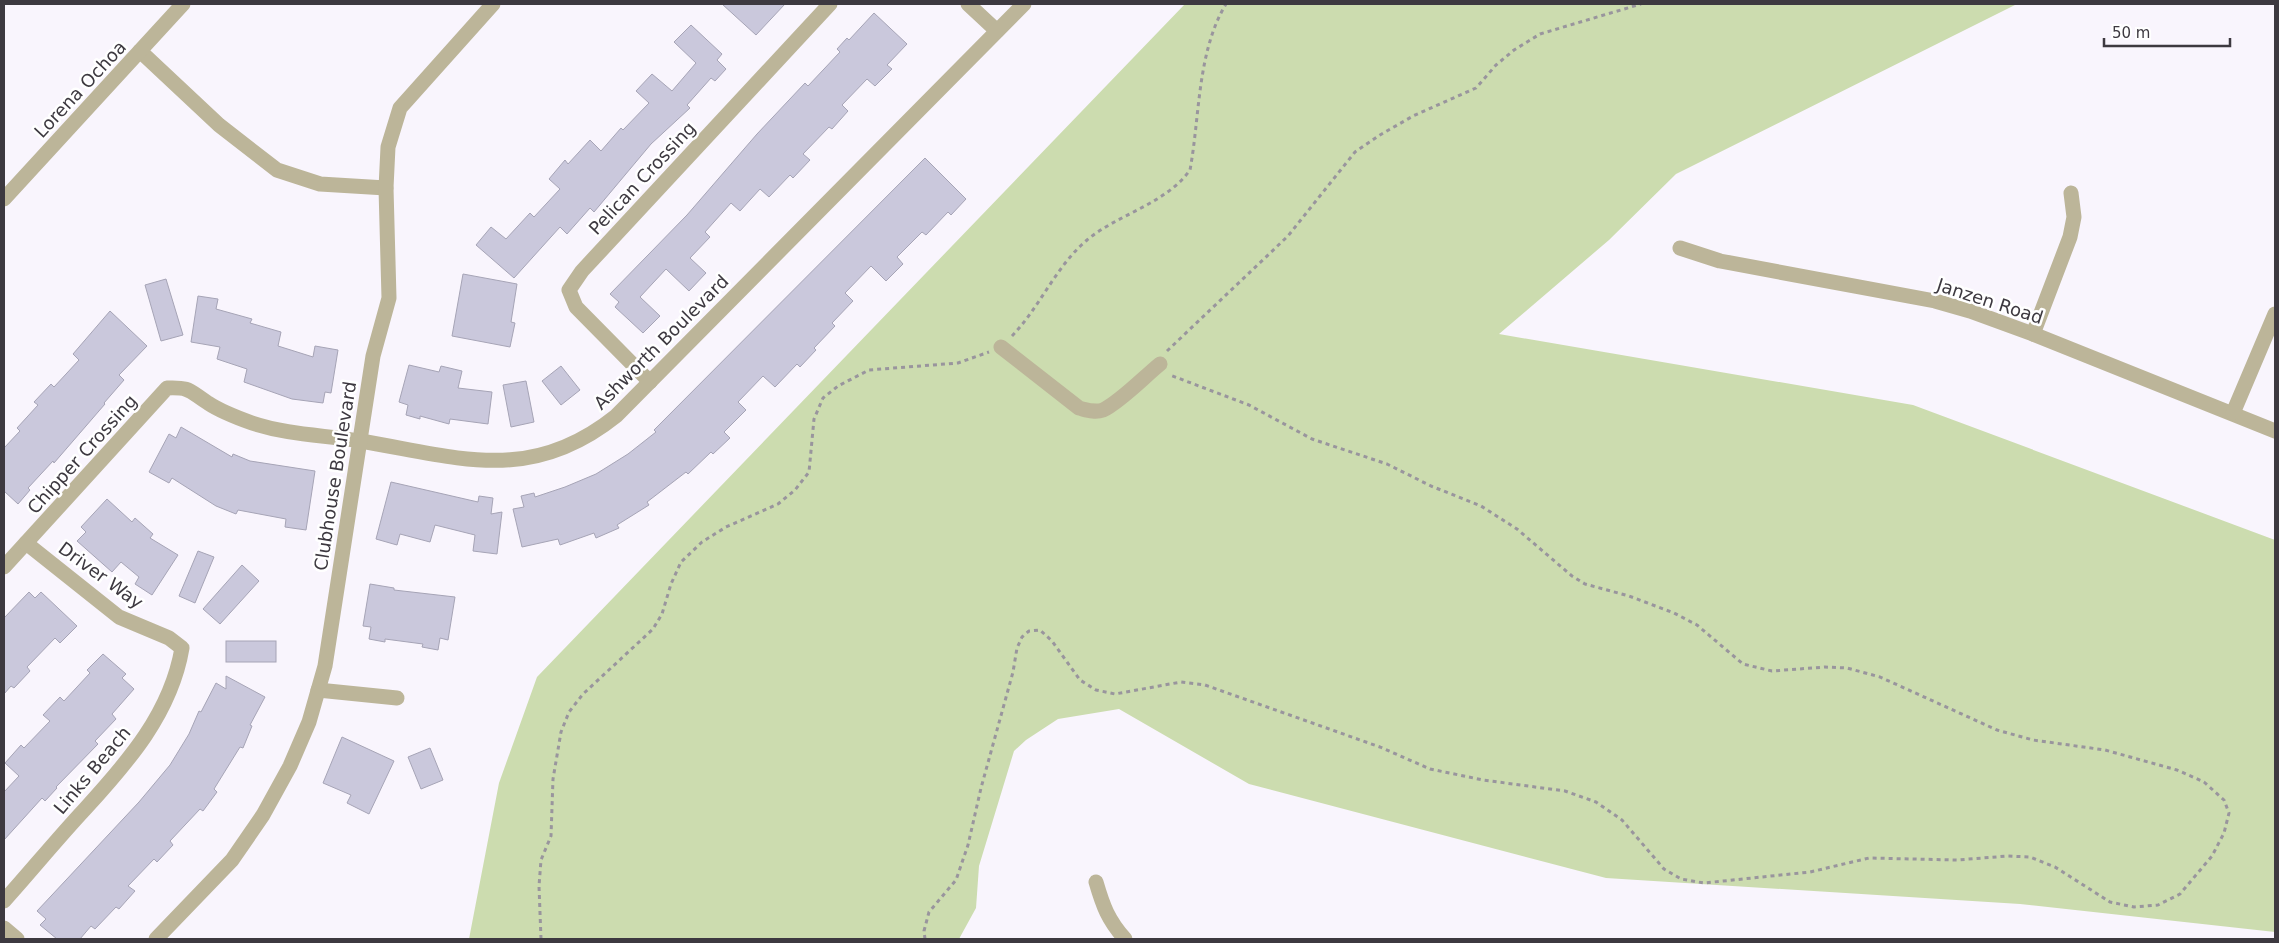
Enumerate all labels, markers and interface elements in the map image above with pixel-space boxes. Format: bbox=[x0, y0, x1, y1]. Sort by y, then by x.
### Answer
scale bar bbox=[2104, 15, 2230, 47]
text: 50 m bbox=[2112, 24, 2150, 42]
street label: Lorena Ochoa bbox=[30, 36, 130, 142]
street label: Pelican Crossing bbox=[584, 117, 700, 239]
street label: Ashworth Boulevard bbox=[589, 270, 733, 414]
street label: Janzen Road bbox=[1933, 274, 2046, 328]
street label: Clubhouse Boulevard bbox=[310, 380, 360, 572]
street label: Chipper Crossing bbox=[23, 390, 141, 518]
street label: Driver Way bbox=[55, 537, 148, 613]
street label: Links Beach bbox=[49, 722, 135, 818]

